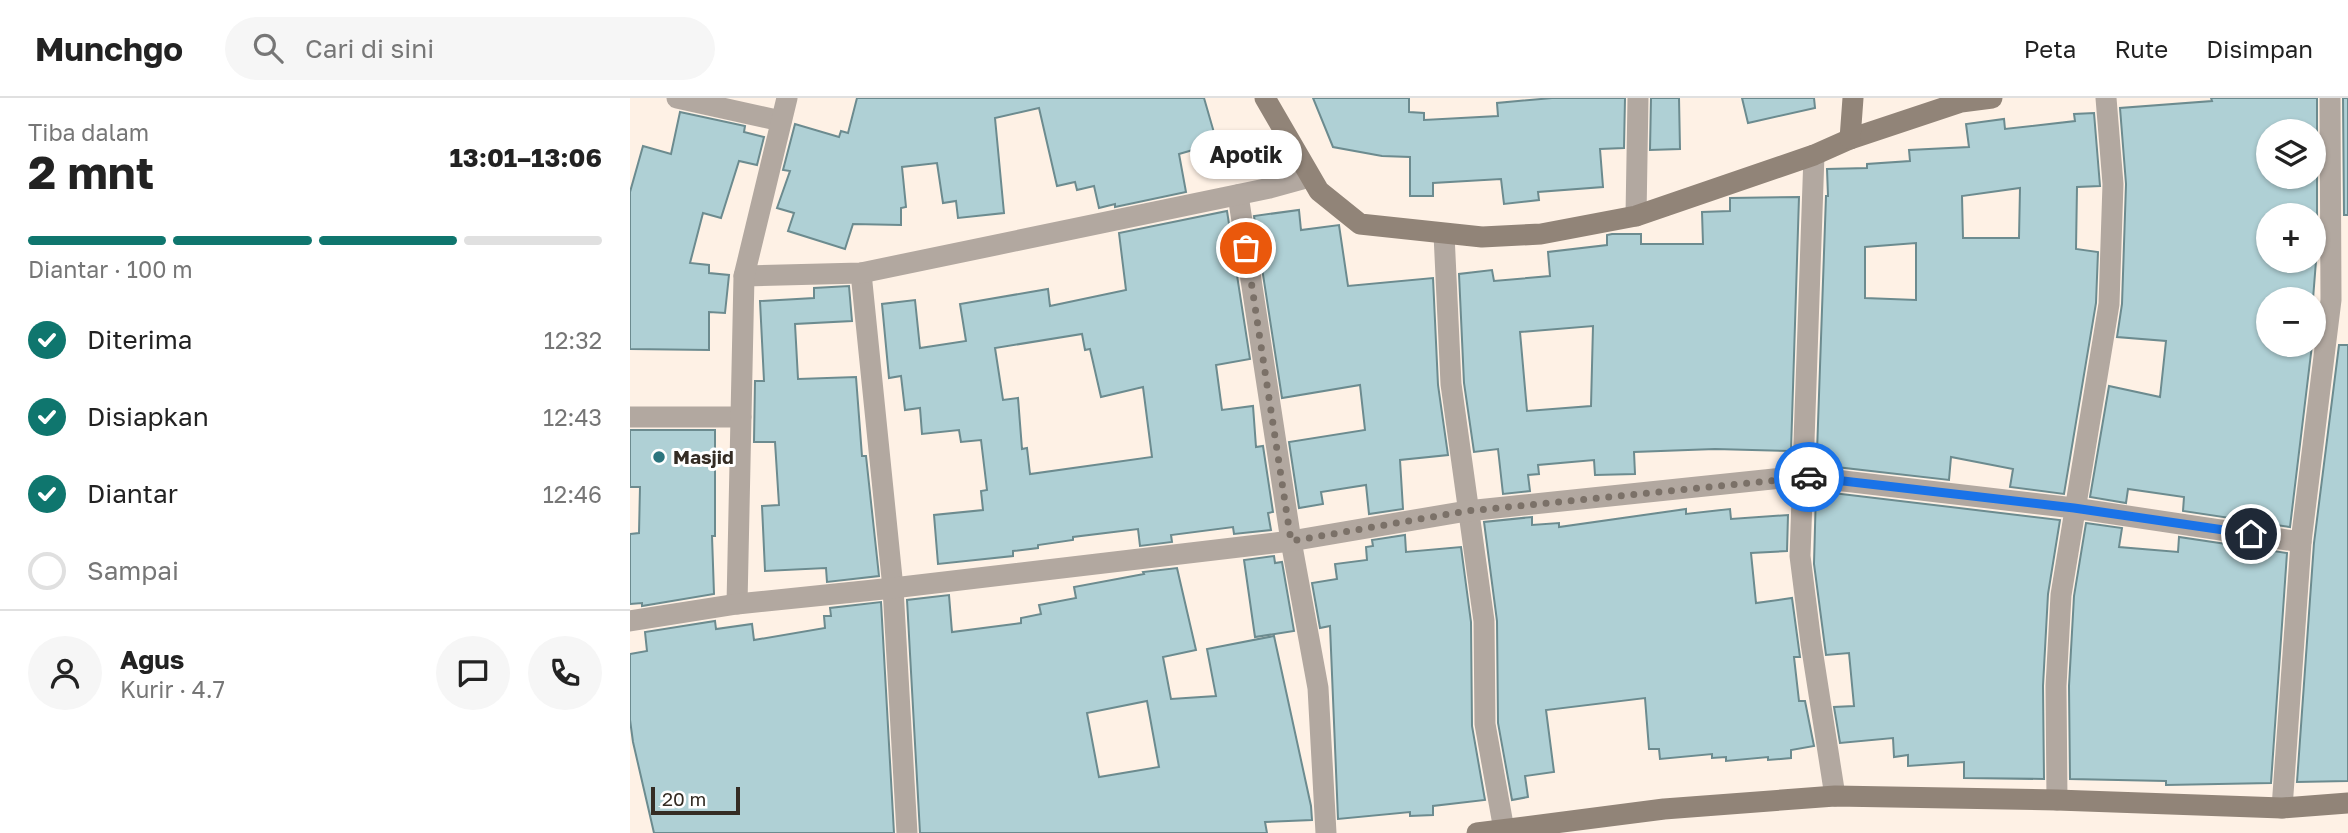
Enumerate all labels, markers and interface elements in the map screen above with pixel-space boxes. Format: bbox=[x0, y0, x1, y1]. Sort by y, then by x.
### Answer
search box bbox=[225, 17, 715, 80]
text: Munchgo bbox=[35, 29, 183, 68]
icon: search bbox=[249, 29, 287, 67]
text: Cari di sini bbox=[305, 33, 434, 64]
text: Peta bbox=[2024, 34, 2076, 63]
text: Rute bbox=[2114, 34, 2168, 63]
text: Disimpan bbox=[2206, 34, 2313, 63]
text: Tiba dalam bbox=[28, 118, 149, 146]
map controls bbox=[2256, 119, 2326, 357]
button: layers bbox=[2256, 119, 2326, 189]
callout: Apotik bbox=[1190, 129, 1302, 178]
text: Apotik bbox=[1209, 140, 1283, 168]
text: 13:01–13:06 bbox=[449, 142, 602, 173]
text: 2 mnt bbox=[28, 144, 154, 199]
button: + bbox=[2256, 203, 2326, 273]
pin bbox=[1216, 218, 1276, 278]
icon: bag bbox=[1227, 229, 1265, 267]
text: Diantar · 100 m bbox=[28, 255, 193, 283]
button: − bbox=[2256, 287, 2326, 357]
icon: check bbox=[28, 321, 66, 359]
text: Diterima bbox=[87, 324, 192, 355]
text: 12:32 bbox=[544, 326, 602, 354]
icon: check bbox=[28, 398, 66, 436]
text: Disiapkan bbox=[87, 401, 209, 432]
text: 12:43 bbox=[543, 403, 602, 431]
courier bbox=[1774, 442, 1844, 512]
place label: Masjid bbox=[673, 445, 734, 468]
marker: Masjid bbox=[651, 449, 667, 465]
icon: car bbox=[1790, 458, 1828, 496]
icon: check bbox=[28, 475, 66, 513]
text: Diantar bbox=[87, 478, 178, 509]
text: 12:46 bbox=[543, 480, 602, 508]
pin bbox=[2221, 504, 2281, 564]
icon: home bbox=[2232, 515, 2270, 553]
text: Sampai bbox=[87, 555, 179, 586]
button: person bbox=[28, 636, 102, 710]
button: chat bbox=[436, 636, 510, 710]
button: phone bbox=[528, 636, 602, 710]
text: Agus bbox=[120, 644, 184, 675]
text: Kurir · 4.7 bbox=[120, 675, 225, 703]
scale bar bbox=[651, 784, 740, 816]
text: 20 m bbox=[662, 787, 706, 810]

